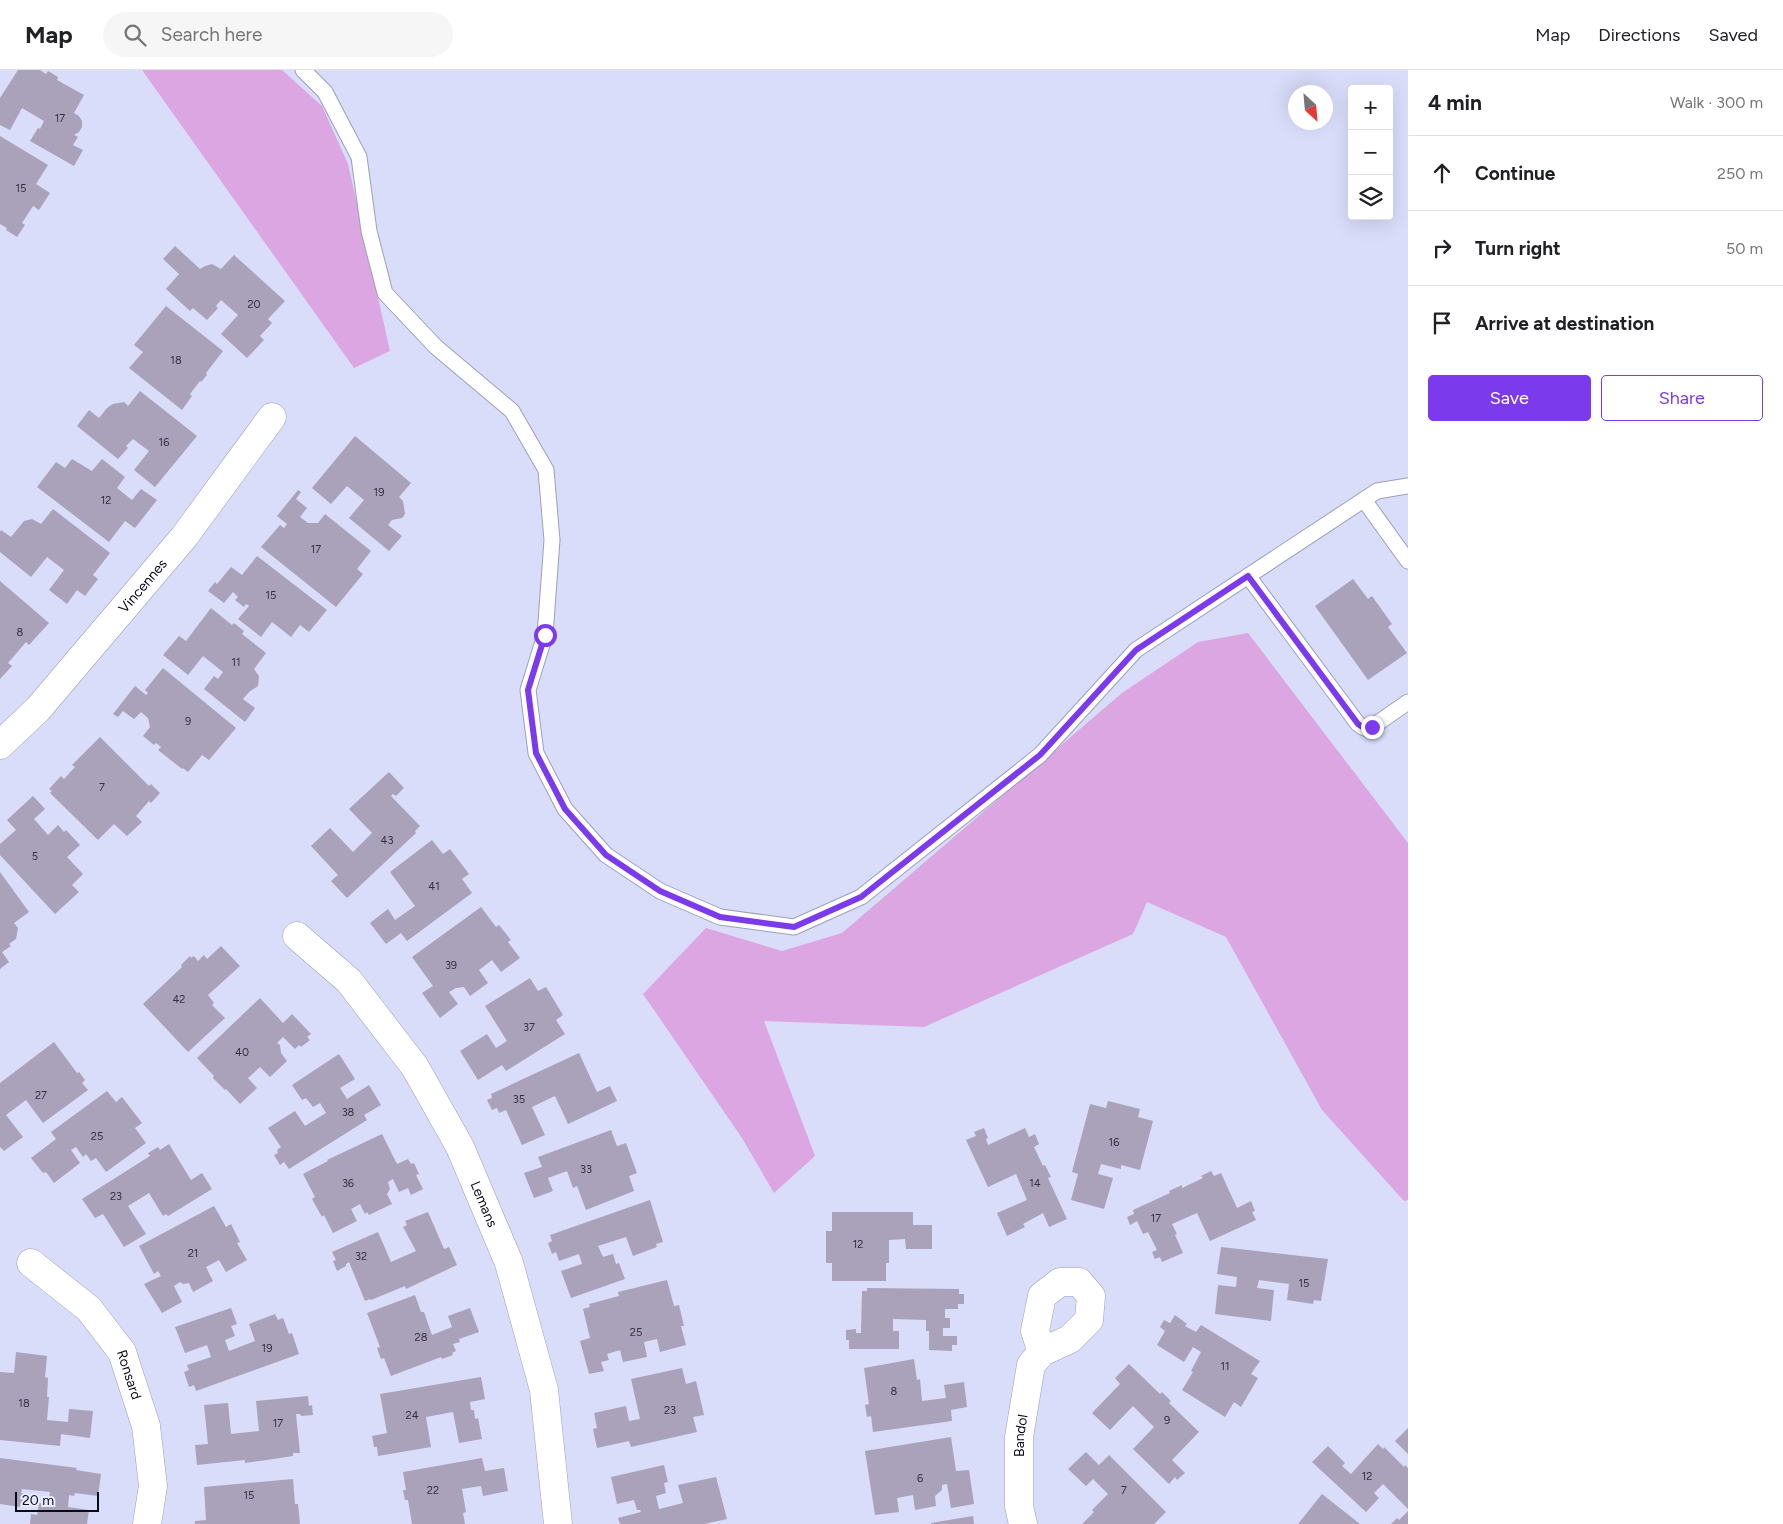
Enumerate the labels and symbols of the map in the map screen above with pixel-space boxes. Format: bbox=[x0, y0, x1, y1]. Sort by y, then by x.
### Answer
north arrow bbox=[1288, 85, 1333, 130]
house number: 17 bbox=[55, 112, 65, 125]
house number: 15 bbox=[16, 182, 26, 195]
house number: 20 bbox=[247, 298, 261, 311]
house number: 18 bbox=[170, 354, 182, 367]
house number: 16 bbox=[159, 436, 169, 449]
house number: 19 bbox=[374, 486, 384, 499]
house number: 12 bbox=[101, 494, 111, 507]
house number: 17 bbox=[311, 543, 321, 556]
street label: Vincennes bbox=[115, 555, 171, 617]
house number: 15 bbox=[266, 589, 276, 602]
route start bbox=[534, 624, 557, 647]
house number: 8 bbox=[17, 626, 24, 639]
house number: 11 bbox=[231, 656, 241, 669]
house number: 9 bbox=[185, 715, 191, 728]
route end bbox=[1361, 716, 1384, 739]
house number: 7 bbox=[99, 781, 105, 794]
house number: 43 bbox=[381, 834, 393, 847]
house number: 5 bbox=[32, 850, 38, 863]
house number: 41 bbox=[428, 880, 440, 893]
house number: 39 bbox=[445, 959, 457, 972]
house number: 42 bbox=[173, 993, 185, 1006]
house number: 37 bbox=[523, 1021, 535, 1034]
house number: 40 bbox=[235, 1046, 249, 1059]
house number: 27 bbox=[35, 1089, 47, 1102]
house number: 35 bbox=[513, 1093, 525, 1106]
house number: 38 bbox=[342, 1106, 355, 1119]
house number: 25 bbox=[91, 1130, 103, 1143]
house number: 16 bbox=[1109, 1136, 1119, 1149]
house number: 33 bbox=[580, 1163, 592, 1176]
house number: 36 bbox=[342, 1177, 354, 1190]
house number: 14 bbox=[1029, 1177, 1041, 1190]
street label: Lemans bbox=[466, 1179, 501, 1230]
house number: 23 bbox=[110, 1190, 122, 1203]
house number: 17 bbox=[1151, 1212, 1161, 1225]
house number: 12 bbox=[853, 1238, 863, 1251]
house number: 21 bbox=[188, 1247, 198, 1260]
house number: 32 bbox=[355, 1250, 367, 1263]
house number: 15 bbox=[1299, 1277, 1309, 1290]
house number: 25 bbox=[630, 1326, 642, 1339]
house number: 28 bbox=[415, 1331, 428, 1344]
house number: 19 bbox=[262, 1342, 272, 1355]
street label: Ronsard bbox=[113, 1348, 145, 1402]
house number: 11 bbox=[1220, 1360, 1230, 1373]
house number: 8 bbox=[891, 1385, 898, 1398]
house number: 18 bbox=[18, 1397, 30, 1410]
house number: 23 bbox=[664, 1404, 676, 1417]
house number: 24 bbox=[406, 1409, 419, 1422]
street label: Bandol bbox=[1011, 1413, 1032, 1457]
house number: 9 bbox=[1164, 1414, 1170, 1427]
house number: 17 bbox=[273, 1417, 283, 1430]
house number: 12 bbox=[1362, 1470, 1372, 1483]
house number: 6 bbox=[917, 1472, 923, 1485]
house number: 22 bbox=[427, 1484, 439, 1497]
house number: 7 bbox=[1121, 1484, 1127, 1497]
scale bar bbox=[15, 1489, 99, 1512]
house number: 15 bbox=[244, 1489, 254, 1502]

